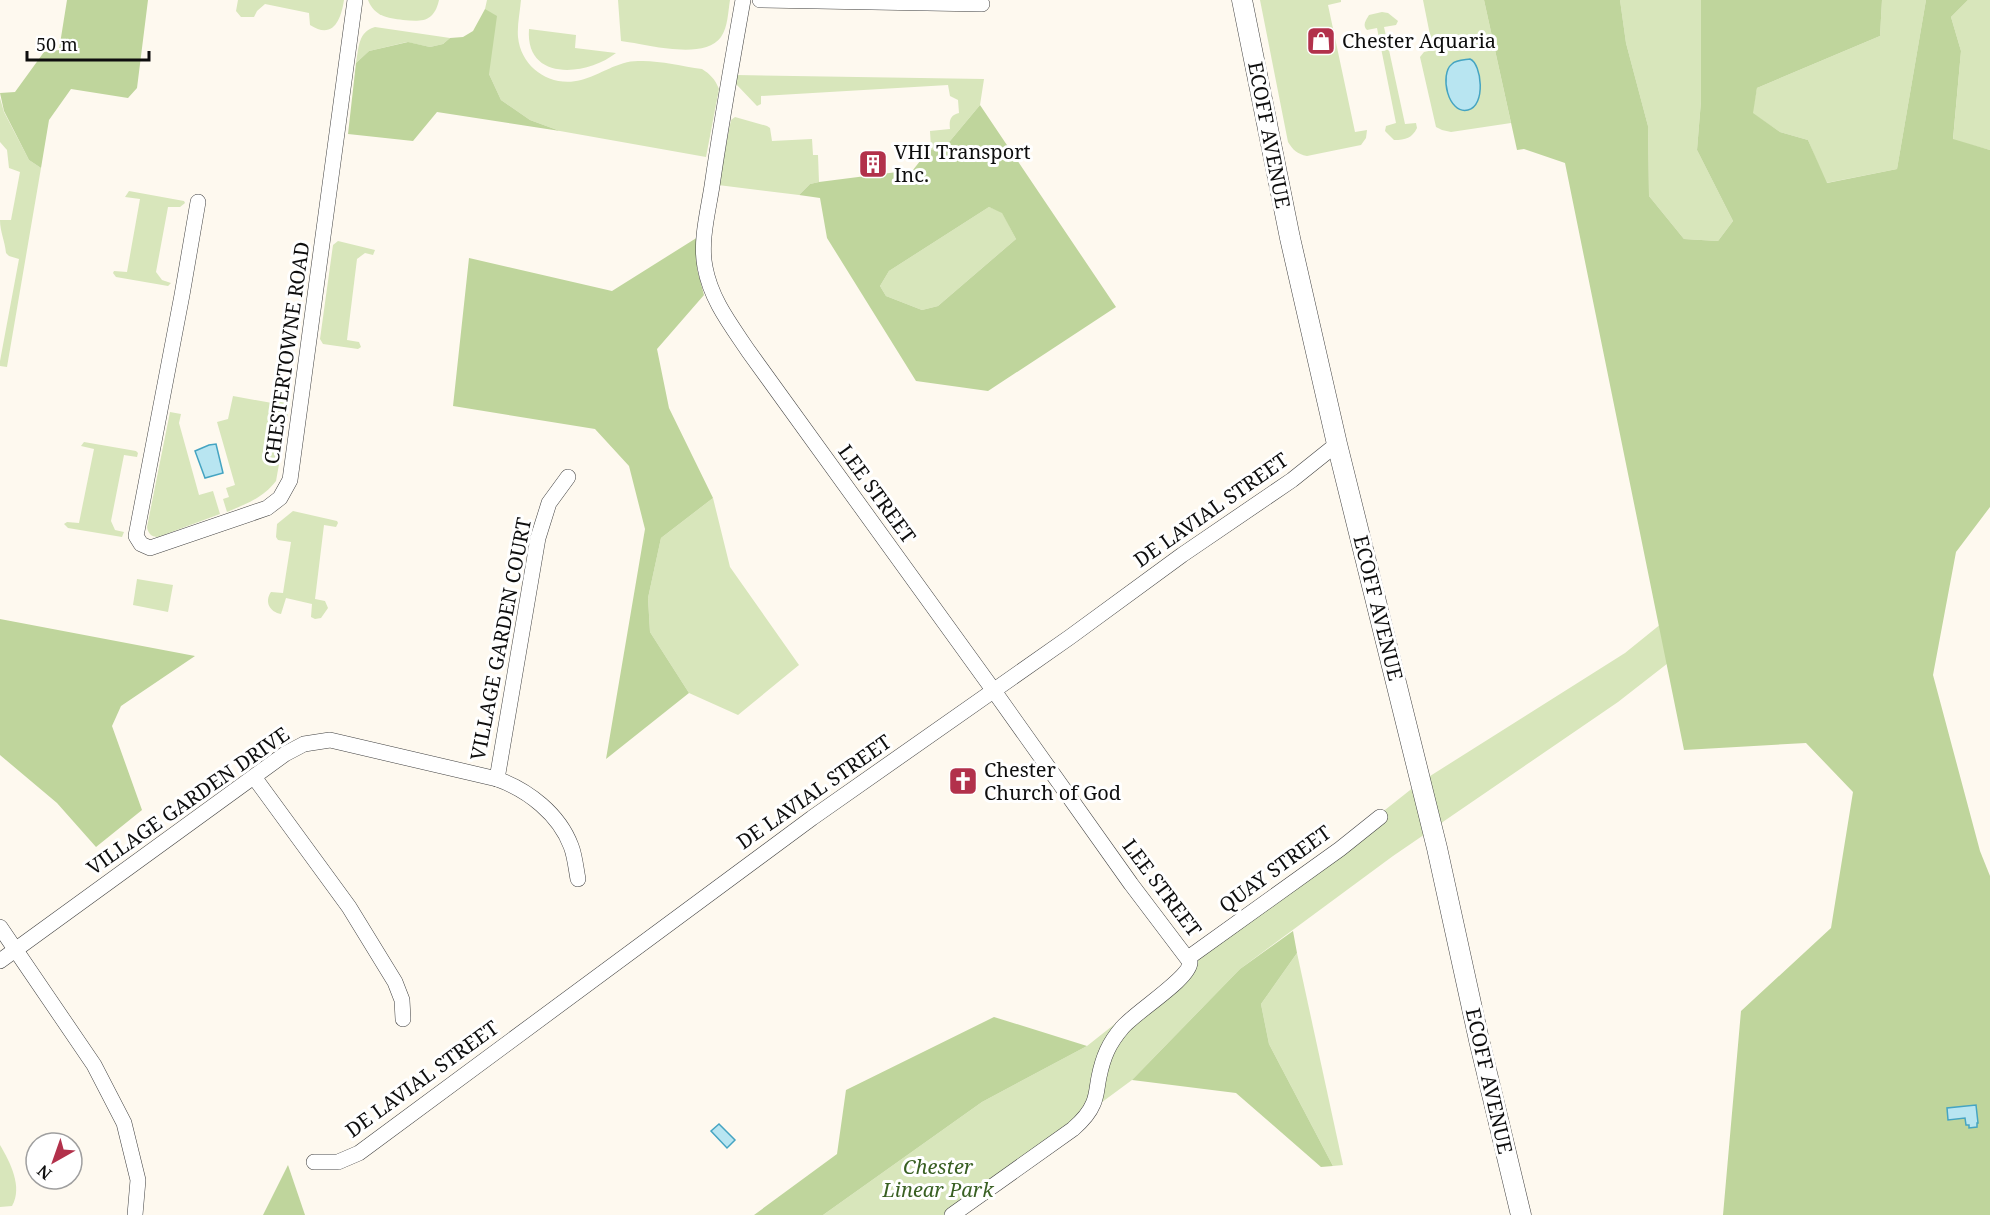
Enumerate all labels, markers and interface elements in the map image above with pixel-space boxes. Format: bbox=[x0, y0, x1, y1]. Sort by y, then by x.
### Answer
scale bar bbox=[27, 24, 148, 62]
shop icon: Chester Aquaria bbox=[1305, 25, 1337, 57]
place label: Chester Aquaria bbox=[1342, 27, 1496, 54]
text: 50 m bbox=[36, 32, 78, 56]
street label: ECOFF AVENUE bbox=[1242, 59, 1297, 211]
place label: VHI Transport Inc. bbox=[894, 138, 1031, 188]
building icon: VHI Transport Inc. bbox=[857, 148, 889, 180]
street label: CHESTERTOWNE ROAD bbox=[258, 240, 315, 466]
street label: LEE STREET bbox=[833, 439, 922, 548]
street label: DE LAVIAL STREET bbox=[1128, 446, 1293, 573]
street label: VILLAGE GARDEN COURT bbox=[464, 515, 537, 763]
street label: ECOFF AVENUE bbox=[1347, 532, 1410, 683]
street label: VILLAGE GARDEN DRIVE bbox=[81, 720, 294, 881]
street label: DE LAVIAL STREET bbox=[731, 728, 896, 855]
place label: Chester Church of God bbox=[984, 756, 1121, 806]
church icon: Chester Church of God bbox=[947, 765, 979, 797]
street label: QUAY STREET bbox=[1213, 819, 1336, 918]
street label: LEE STREET bbox=[1117, 833, 1208, 942]
street label: ECOFF AVENUE bbox=[1460, 1005, 1519, 1156]
street label: DE LAVIAL STREET bbox=[340, 1014, 504, 1143]
north arrow bbox=[24, 1131, 84, 1191]
park label: Chester Linear Park bbox=[881, 1153, 994, 1203]
text: N bbox=[32, 1160, 56, 1185]

